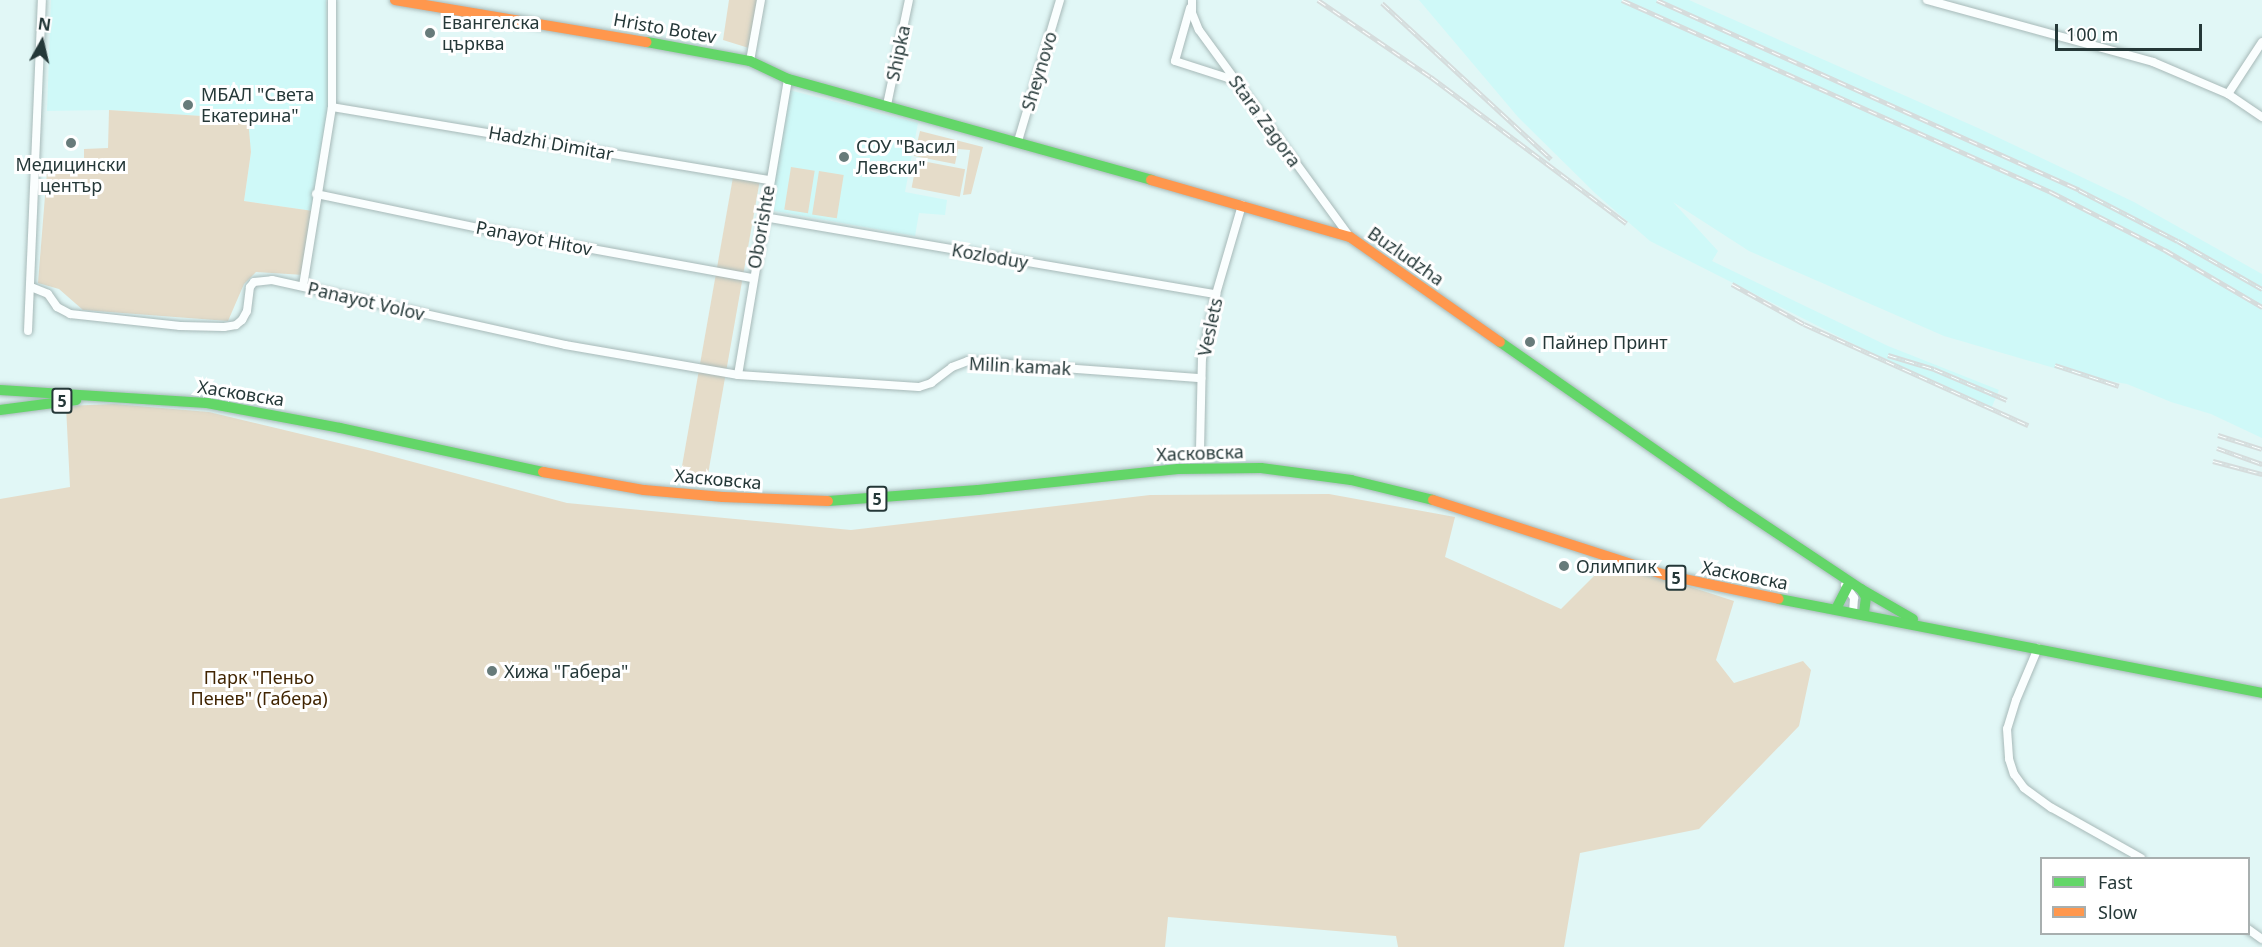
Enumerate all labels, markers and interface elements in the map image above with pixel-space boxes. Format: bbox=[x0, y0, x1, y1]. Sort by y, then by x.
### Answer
street label: Hristo Botev bbox=[612, 8, 718, 48]
north arrow bbox=[12, 12, 72, 72]
text: N bbox=[37, 12, 52, 36]
place label: Евангелска църква bbox=[442, 12, 539, 54]
scale bar bbox=[2058, 12, 2205, 50]
text: 100 m bbox=[2066, 22, 2118, 46]
street label: Shipka bbox=[882, 23, 914, 83]
marker: Евангелска църква bbox=[423, 26, 437, 40]
street label: Sheynovo bbox=[1017, 29, 1061, 113]
street label: Stara Zagora bbox=[1225, 71, 1305, 171]
place label: МБАЛ "Света Екатерина" bbox=[201, 84, 314, 127]
marker: МБАЛ "Света Екатерина" bbox=[179, 96, 197, 114]
street label: Hadzhi Dimitar bbox=[487, 121, 615, 165]
marker: Медицински център bbox=[62, 134, 80, 152]
place label: СОУ "Васил Левски" bbox=[856, 136, 956, 178]
marker: СОУ "Васил Левски" bbox=[837, 150, 851, 164]
place label: Медицински център bbox=[15, 154, 127, 196]
street label: Oborishte bbox=[743, 184, 779, 270]
street label: Panayot Hitov bbox=[474, 216, 594, 260]
street label: Buzludzha bbox=[1364, 222, 1448, 290]
street label: Kozloduy bbox=[950, 239, 1030, 273]
street label: Panayot Volov bbox=[306, 277, 426, 325]
street label: Veslets bbox=[1193, 296, 1227, 358]
place label: Пайнер Принт bbox=[1542, 331, 1668, 353]
marker: Пайнер Принт bbox=[1523, 335, 1537, 349]
street label: Milin kamak bbox=[968, 353, 1072, 379]
street label: Хасковска bbox=[196, 375, 286, 411]
road number: 5 bbox=[50, 388, 74, 414]
street label: Хасковска bbox=[1156, 441, 1244, 465]
street label: Хасковска bbox=[674, 464, 762, 494]
road number: 5 bbox=[865, 486, 889, 512]
place label: Олимпик bbox=[1576, 555, 1657, 577]
street label: Хасковска bbox=[1700, 556, 1790, 594]
marker: Олимпик bbox=[1557, 559, 1571, 573]
road number: 5 bbox=[1664, 565, 1688, 591]
place label: Хижа "Габера" bbox=[504, 660, 628, 682]
marker: Хижа "Габера" bbox=[485, 664, 499, 678]
park label: Парк "Пеньо Пенев" (Габера) bbox=[190, 667, 328, 710]
legend bbox=[2040, 857, 2250, 935]
text: Fast bbox=[2098, 870, 2133, 894]
text: Slow bbox=[2098, 900, 2137, 924]

